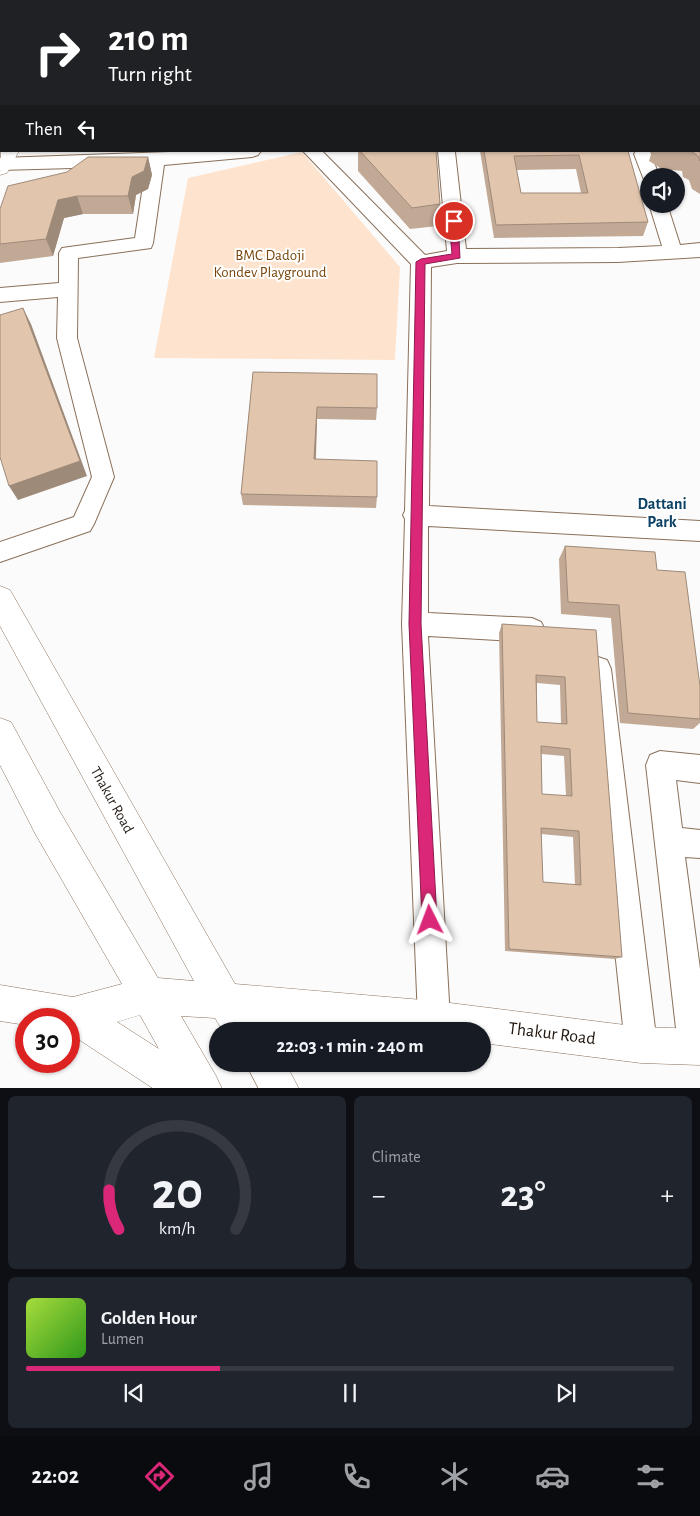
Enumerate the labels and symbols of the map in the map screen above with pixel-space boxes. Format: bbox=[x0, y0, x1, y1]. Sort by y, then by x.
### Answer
pin bbox=[433, 200, 475, 242]
park label: BMC Dadoji Kondev Playground bbox=[213, 248, 327, 280]
district label: Dattani Park bbox=[637, 496, 687, 530]
street label: Thakur Road bbox=[88, 764, 136, 836]
position arrow bbox=[403, 893, 455, 945]
speed limit sign: 30 bbox=[15, 1008, 80, 1073]
street label: Thakur Road bbox=[507, 1020, 597, 1048]

